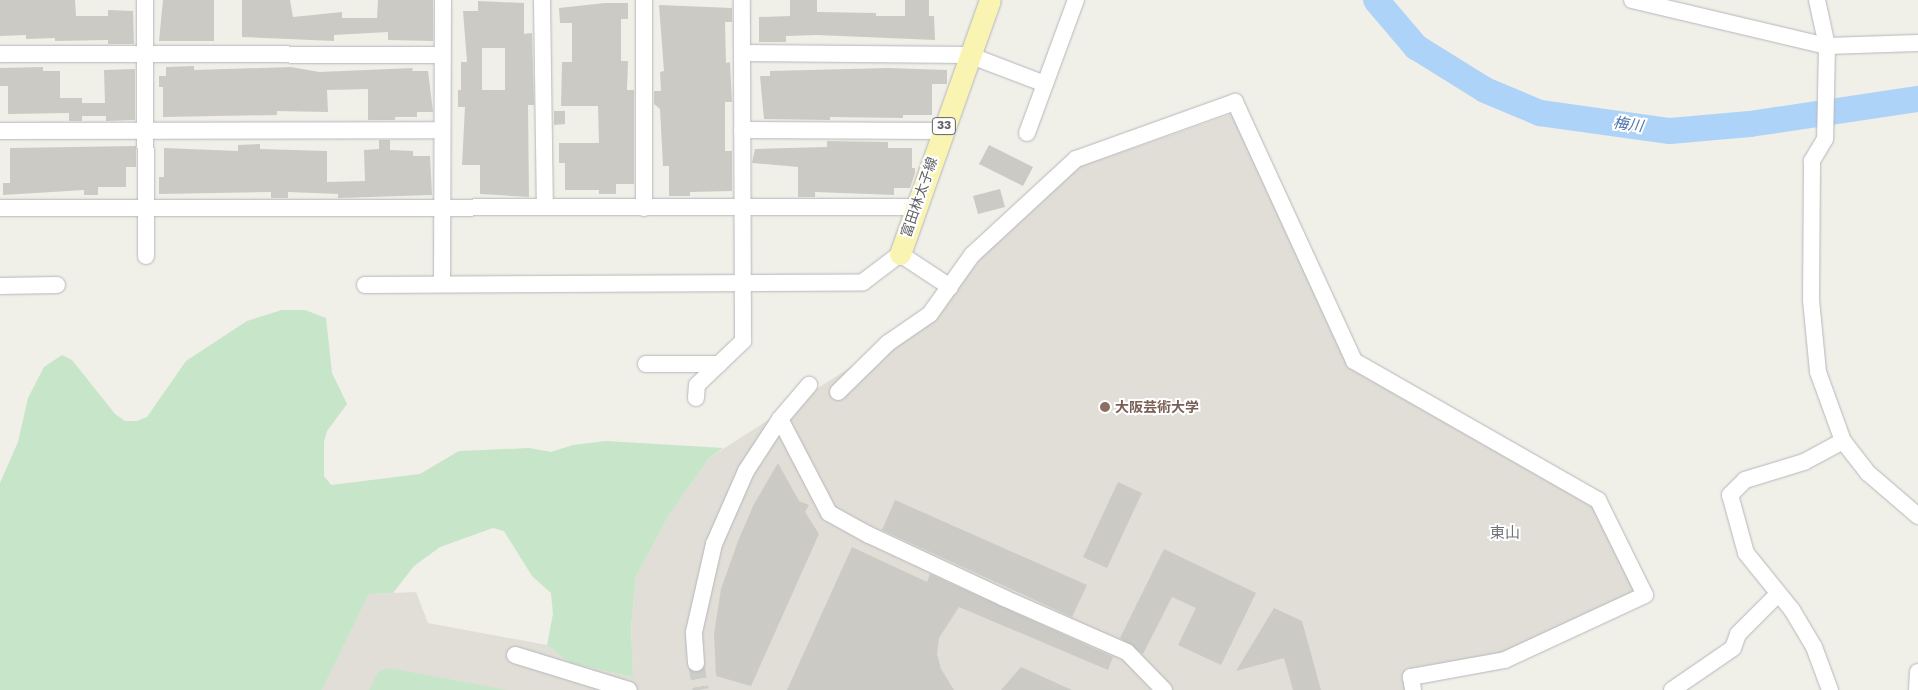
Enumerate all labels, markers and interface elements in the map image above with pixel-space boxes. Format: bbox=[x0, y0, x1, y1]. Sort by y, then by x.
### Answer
water label: 梅川 bbox=[1612, 114, 1644, 136]
road number: 33 bbox=[932, 116, 956, 136]
street label: 富田林太子線 bbox=[897, 155, 941, 239]
place label: 大阪芸術大学 bbox=[1115, 399, 1199, 415]
marker: 大阪芸術大学 bbox=[1099, 401, 1111, 413]
district label: 東山 bbox=[1490, 525, 1520, 543]

